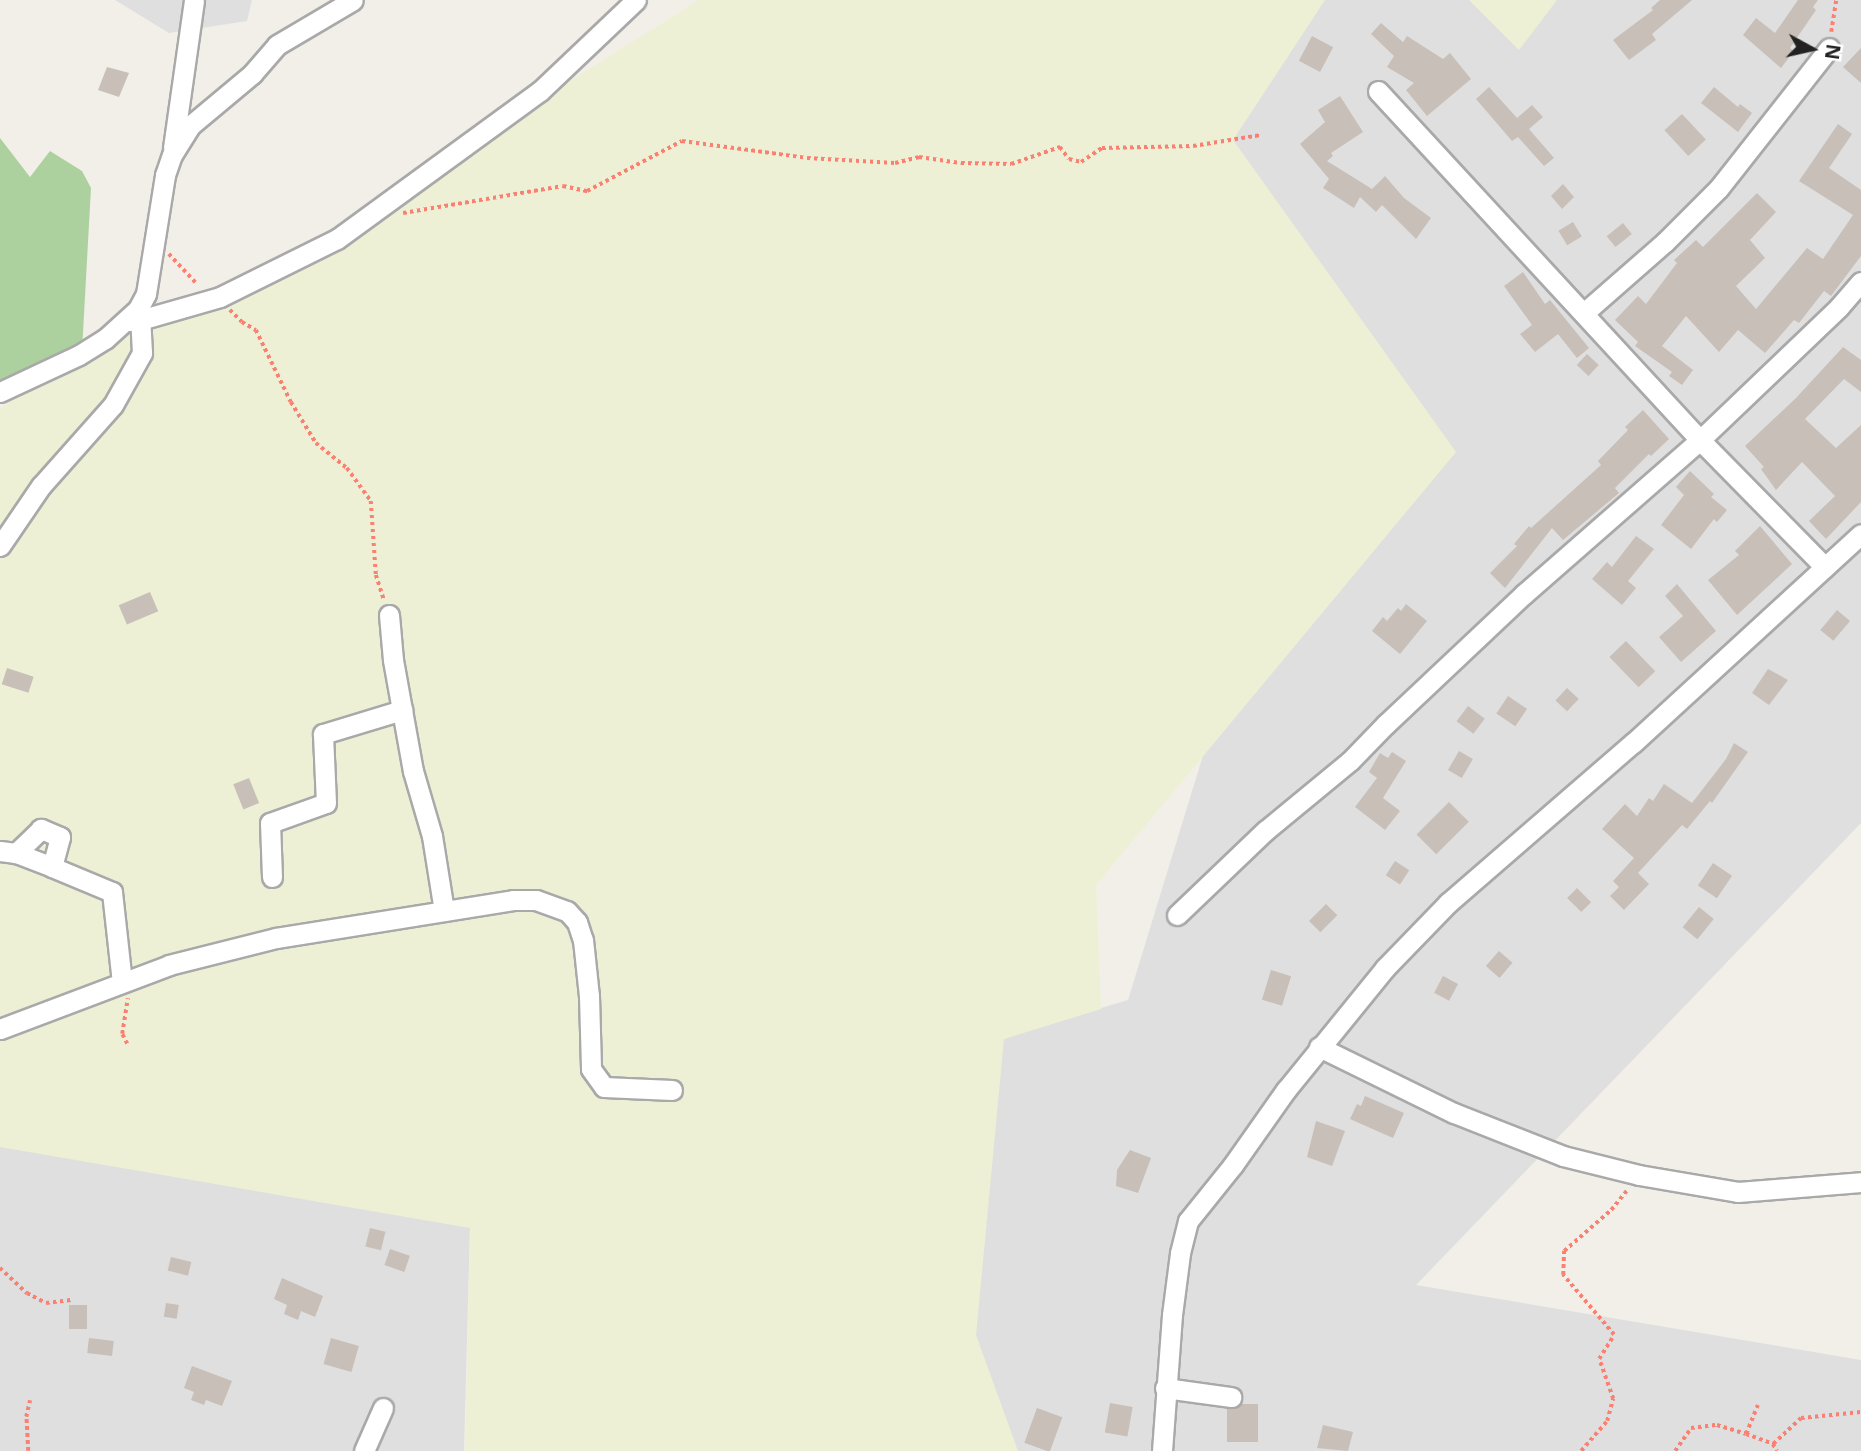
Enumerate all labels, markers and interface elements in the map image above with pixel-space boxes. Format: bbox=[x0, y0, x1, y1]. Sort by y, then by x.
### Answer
north arrow bbox=[1777, 14, 1847, 84]
text: N bbox=[1819, 42, 1847, 61]

